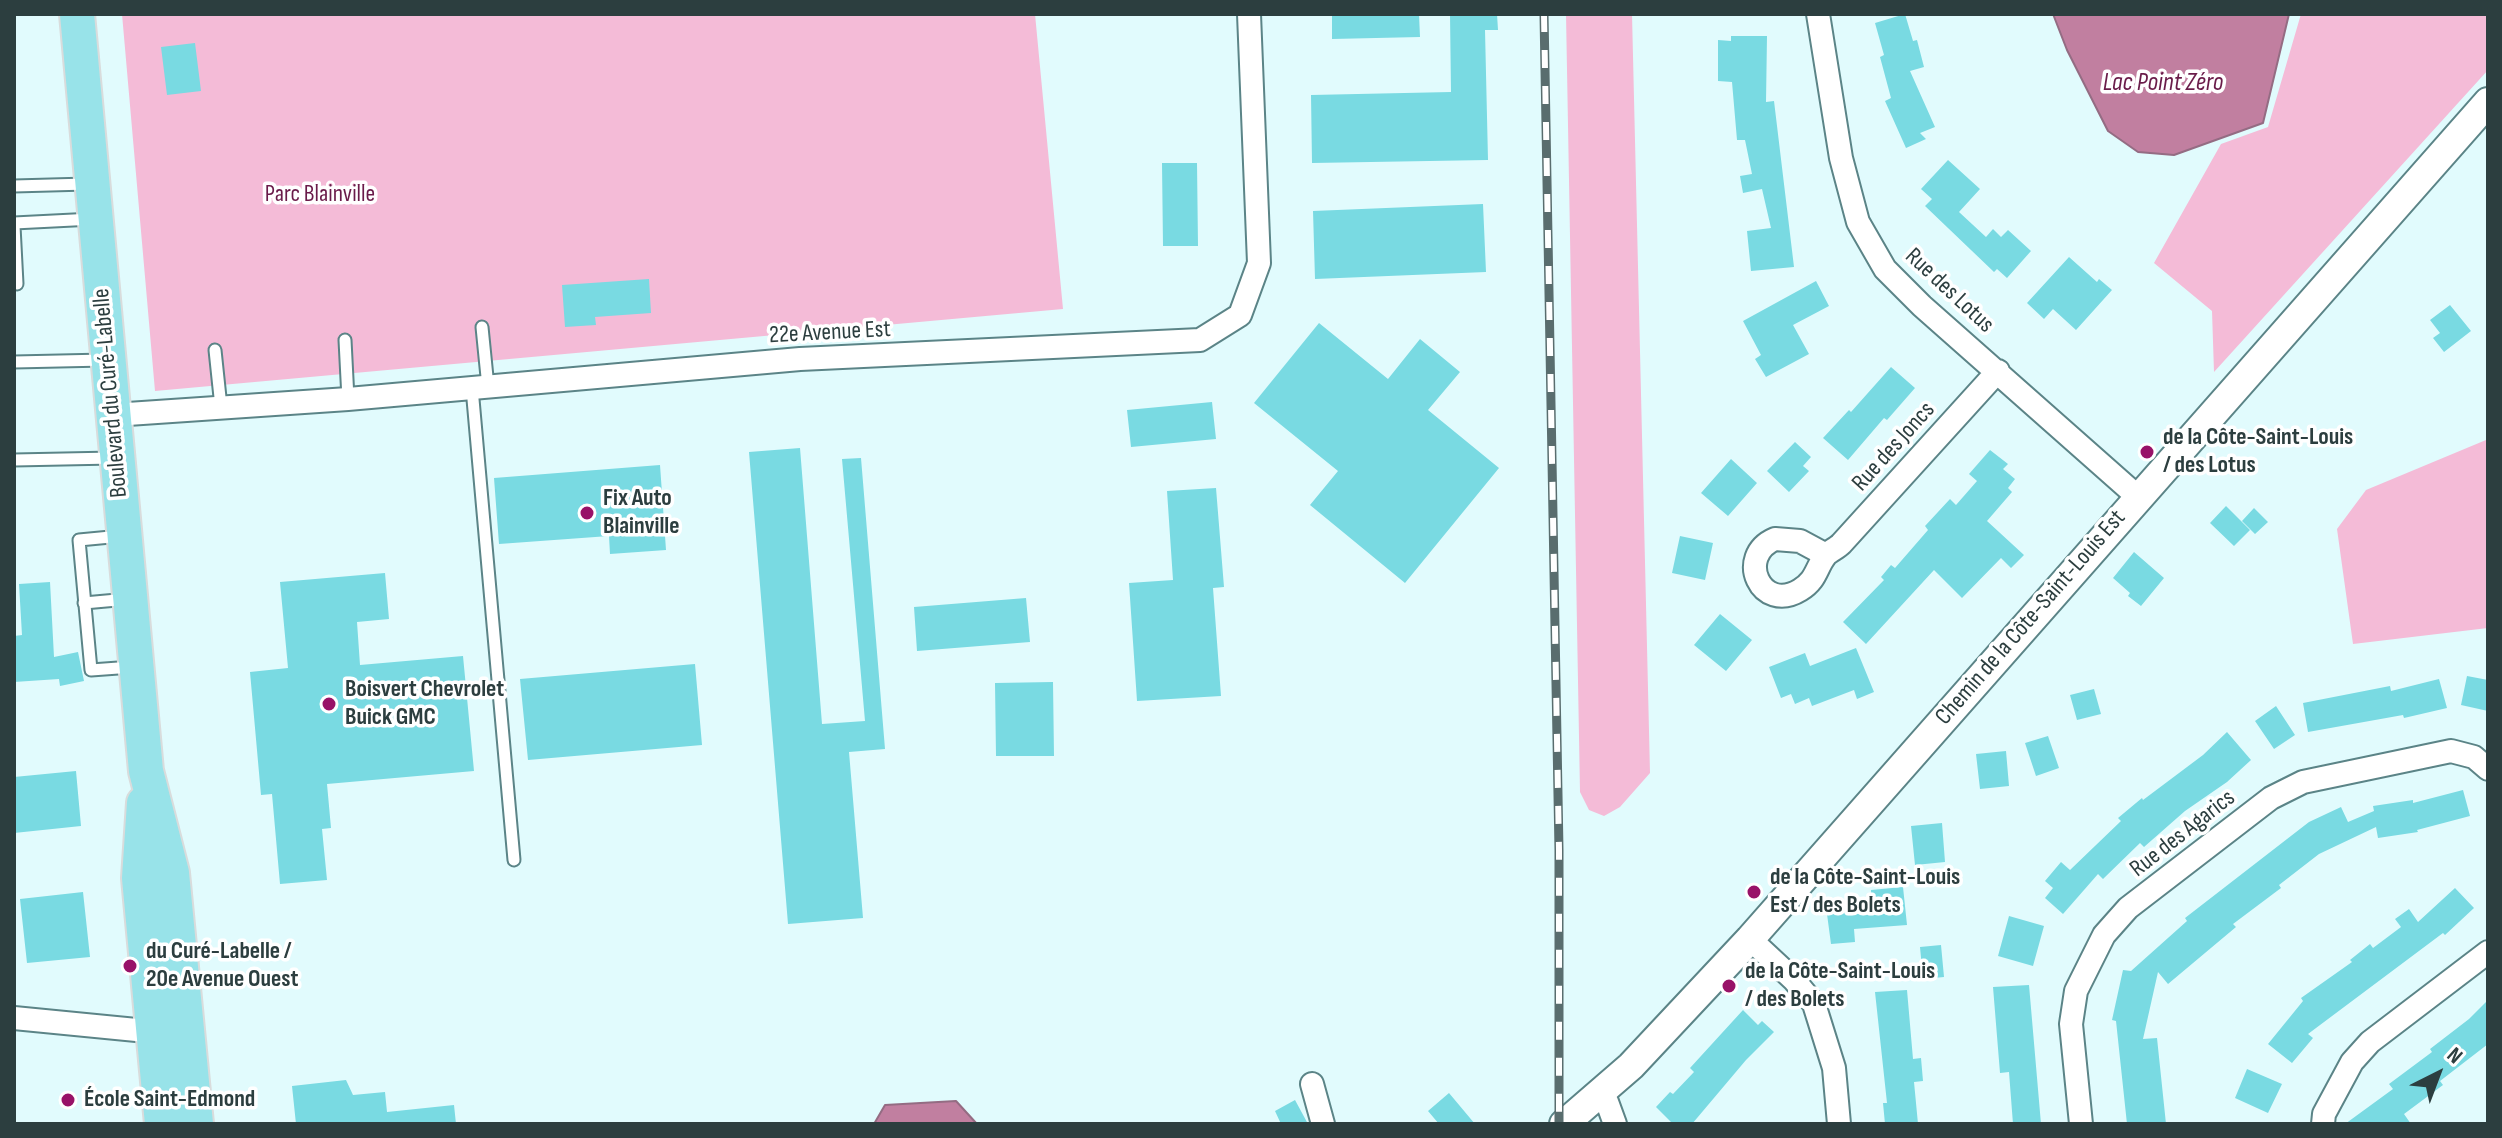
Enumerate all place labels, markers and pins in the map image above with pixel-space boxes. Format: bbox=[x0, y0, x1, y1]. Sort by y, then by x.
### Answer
place label: de la Côte-Saint-Louis / des Lotus bbox=[2163, 424, 2353, 480]
marker: de la Côte-Saint-Louis / des Lotus bbox=[2138, 443, 2156, 461]
place label: Fix Auto Blainville bbox=[603, 485, 679, 541]
marker: Fix Auto Blainville bbox=[578, 504, 596, 522]
place label: Boisvert Chevrolet Buick GMC bbox=[345, 676, 504, 732]
marker: Boisvert Chevrolet Buick GMC bbox=[320, 695, 338, 713]
place label: de la Côte-Saint-Louis Est / des Bolets bbox=[1770, 864, 1960, 920]
marker: de la Côte-Saint-Louis Est / des Bolets bbox=[1745, 883, 1763, 901]
place label: du Curé-Labelle / 20e Avenue Ouest bbox=[146, 938, 298, 994]
marker: du Curé-Labelle / 20e Avenue Ouest bbox=[121, 957, 139, 975]
place label: de la Côte-Saint-Louis / des Bolets bbox=[1745, 958, 1935, 1014]
marker: de la Côte-Saint-Louis / des Bolets bbox=[1720, 977, 1738, 995]
place label: École Saint-Edmond bbox=[84, 1086, 255, 1114]
marker: École Saint-Edmond bbox=[59, 1091, 77, 1109]

